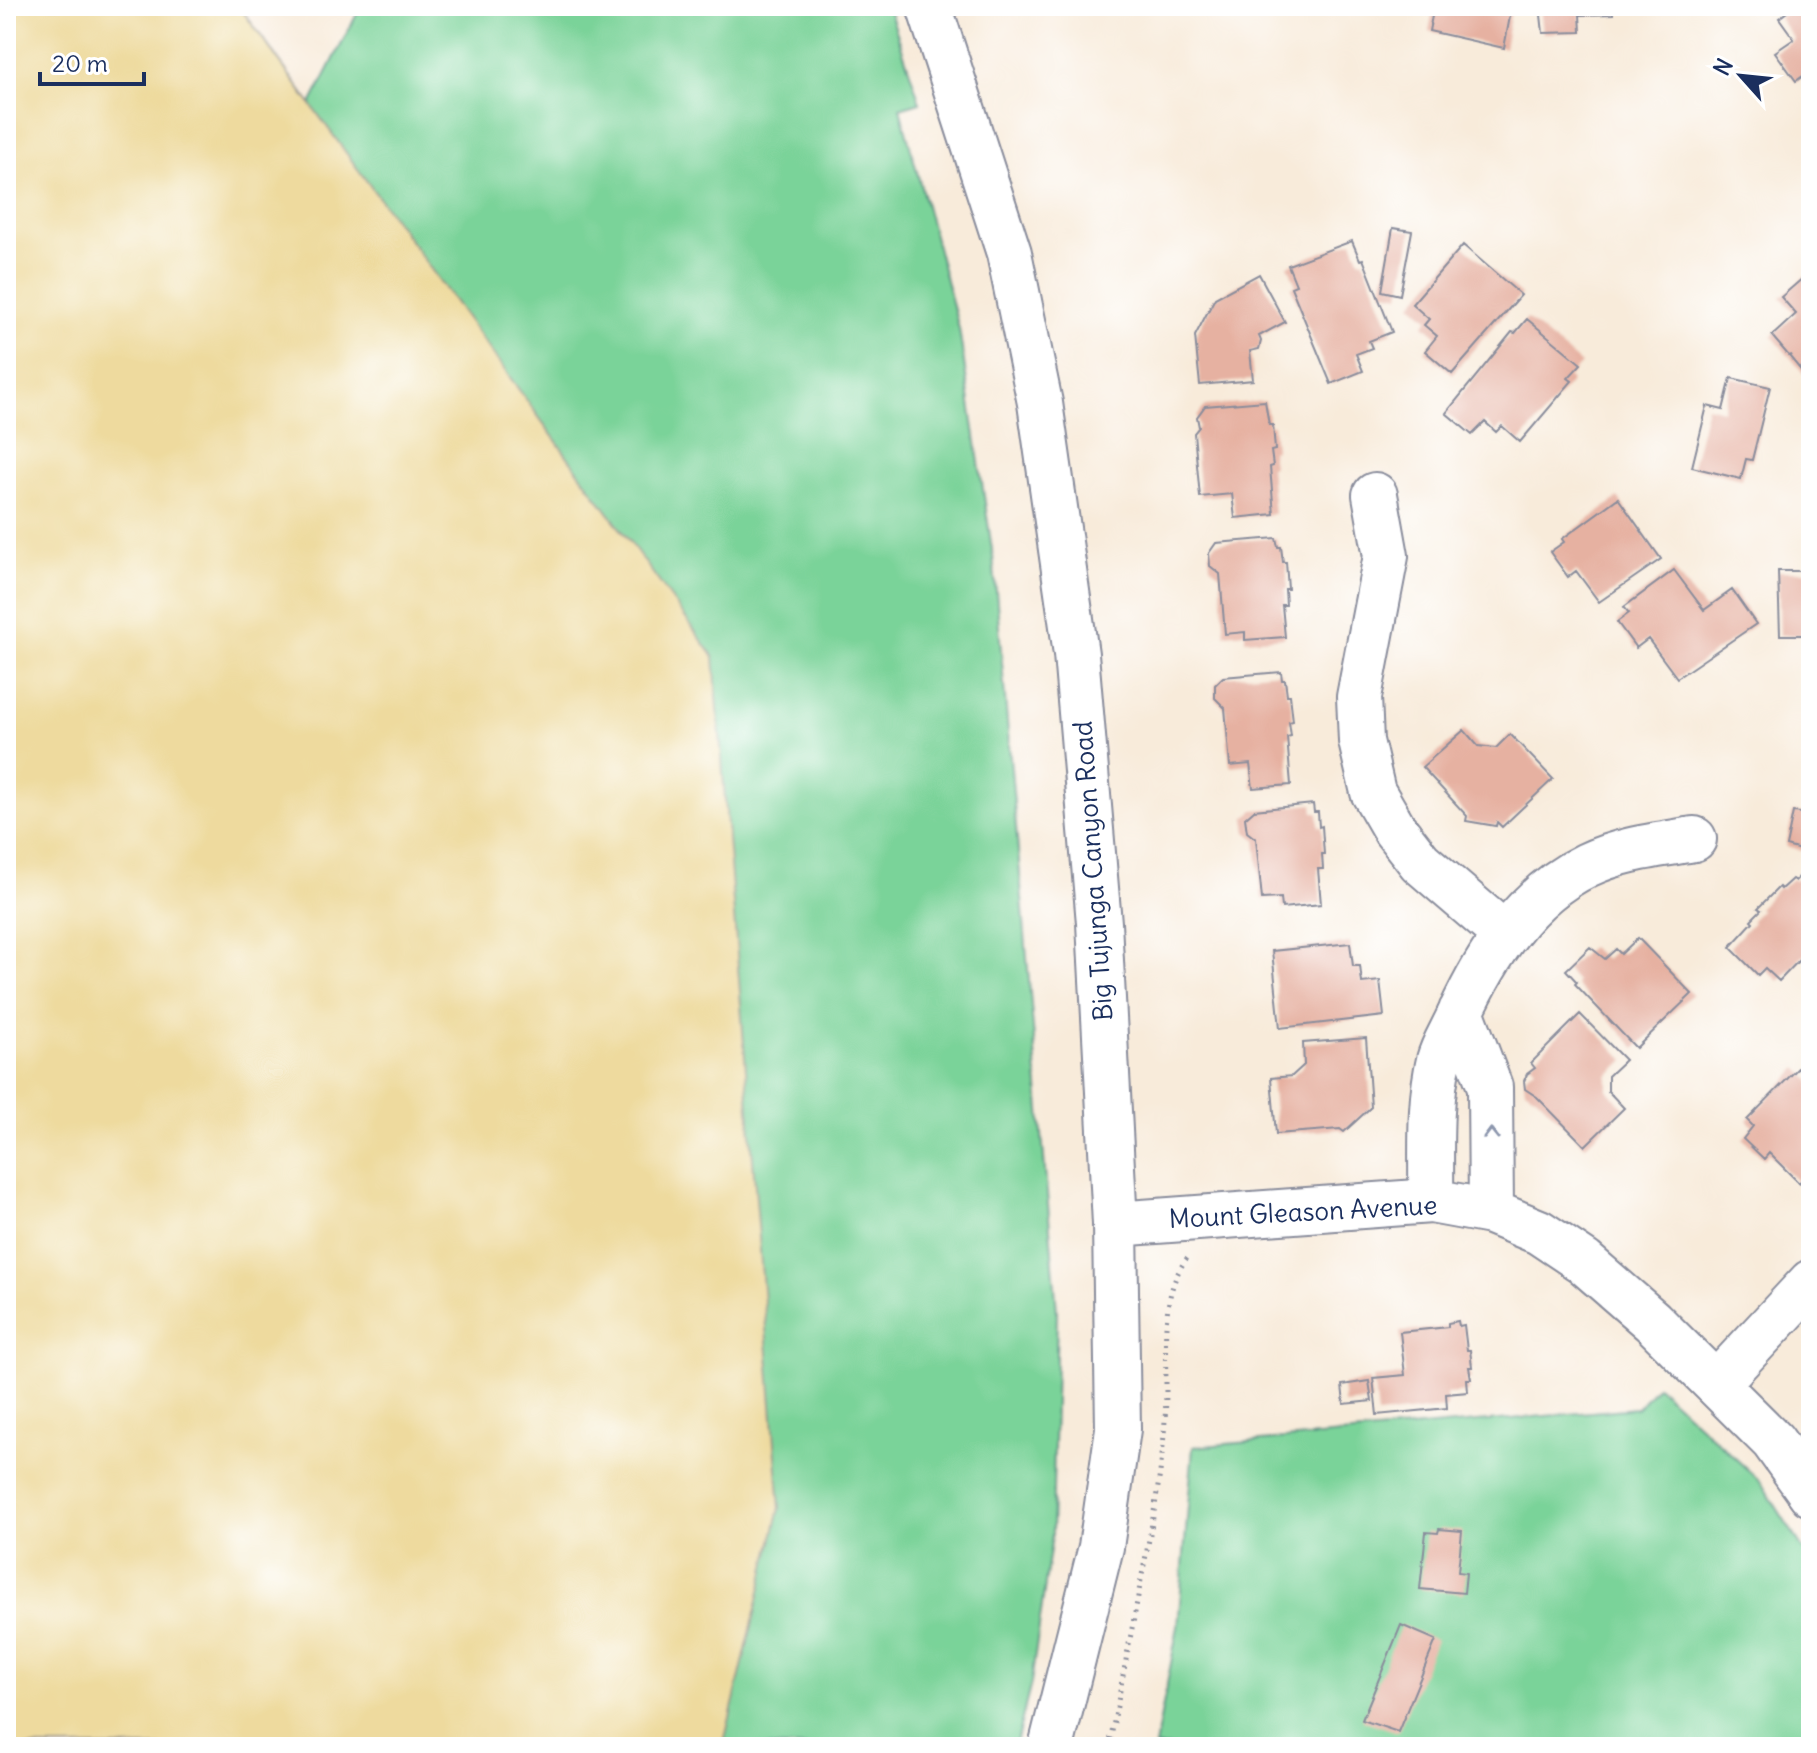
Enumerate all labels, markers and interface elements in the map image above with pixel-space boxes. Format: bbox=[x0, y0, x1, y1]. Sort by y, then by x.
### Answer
scale bar bbox=[40, 36, 144, 86]
north arrow bbox=[1701, 36, 1781, 116]
text: 20 m bbox=[52, 48, 108, 78]
text: N bbox=[1707, 54, 1739, 80]
street label: Big Tujunga Canyon Road bbox=[1066, 720, 1119, 1022]
one-way arrow bbox=[1482, 1127, 1500, 1140]
street label: Mount Gleason Avenue bbox=[1168, 1188, 1438, 1235]

